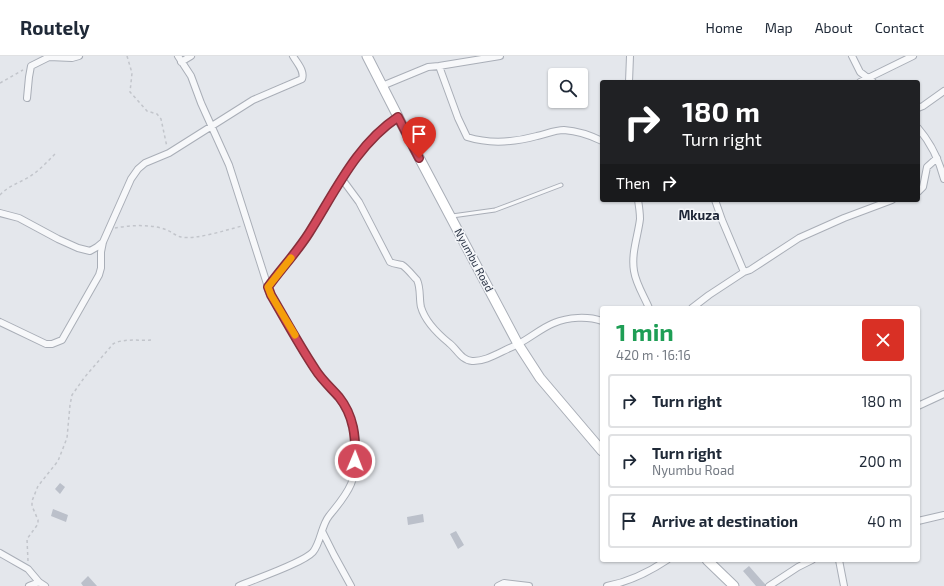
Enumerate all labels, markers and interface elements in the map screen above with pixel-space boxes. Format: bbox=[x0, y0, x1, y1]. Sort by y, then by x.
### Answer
text: Routely bbox=[20, 16, 90, 39]
text: Home bbox=[706, 19, 743, 36]
text: Map bbox=[765, 19, 793, 36]
text: About bbox=[815, 19, 853, 36]
text: Contact bbox=[875, 19, 924, 36]
map controls bbox=[548, 68, 588, 108]
button: search bbox=[548, 68, 588, 108]
text: 180 m bbox=[682, 94, 760, 128]
icon: right bbox=[616, 96, 668, 148]
pin bbox=[402, 117, 436, 158]
icon: arrive bbox=[408, 123, 430, 145]
text: Turn right bbox=[682, 128, 762, 150]
icon: right bbox=[658, 172, 680, 194]
text: Then bbox=[616, 174, 650, 192]
district label: Mkuza bbox=[678, 207, 720, 223]
street label: Nyumbu Road bbox=[452, 226, 497, 294]
text: 1 min bbox=[616, 317, 674, 346]
button: close bbox=[862, 319, 904, 361]
text: 420 m · 16:16 bbox=[616, 347, 691, 363]
icon: right bbox=[618, 390, 640, 412]
text: Turn right bbox=[652, 392, 722, 410]
text: 180 m bbox=[861, 392, 902, 410]
position arrow bbox=[334, 440, 376, 482]
text: Turn right bbox=[652, 444, 722, 462]
icon: right bbox=[618, 450, 640, 472]
text: 200 m bbox=[859, 452, 902, 470]
text: Nyumbu Road bbox=[652, 462, 735, 478]
icon: arrive bbox=[618, 510, 640, 532]
text: Arrive at destination bbox=[652, 512, 798, 530]
text: 40 m bbox=[867, 512, 902, 530]

